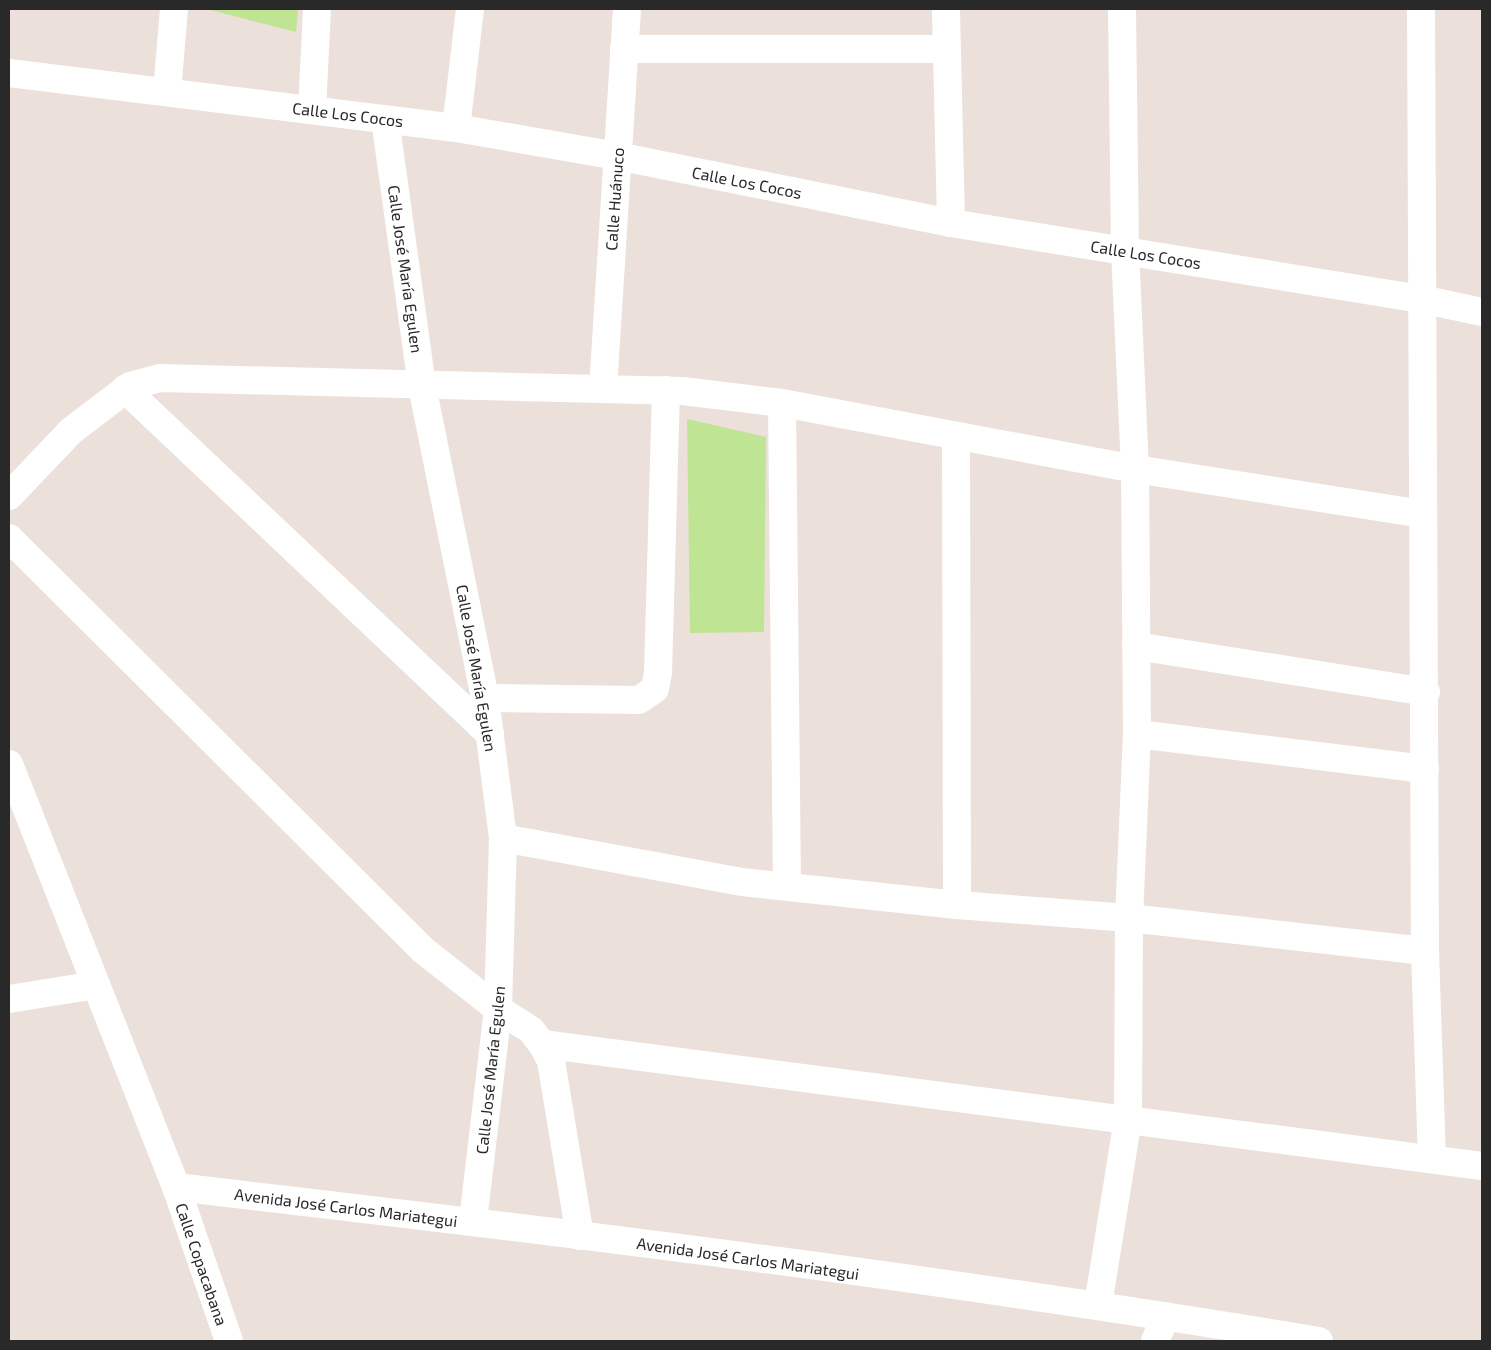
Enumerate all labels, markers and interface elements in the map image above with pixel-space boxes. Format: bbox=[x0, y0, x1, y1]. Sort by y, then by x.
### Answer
street label: Calle Los Cocos bbox=[291, 98, 405, 130]
street label: Calle Huánuco bbox=[601, 147, 627, 251]
street label: Calle Los Cocos bbox=[690, 162, 804, 202]
street label: Calle José María Egulen bbox=[385, 184, 427, 354]
street label: Calle Los Cocos bbox=[1089, 236, 1203, 272]
street label: Calle José María Egulen bbox=[453, 583, 501, 753]
street label: Calle José María Egulen bbox=[472, 985, 508, 1155]
street label: Avenida José Carlos Mariategui bbox=[233, 1184, 459, 1230]
street label: Calle Copacabana bbox=[172, 1200, 232, 1328]
street label: Avenida José Carlos Mariategui bbox=[636, 1233, 860, 1283]

